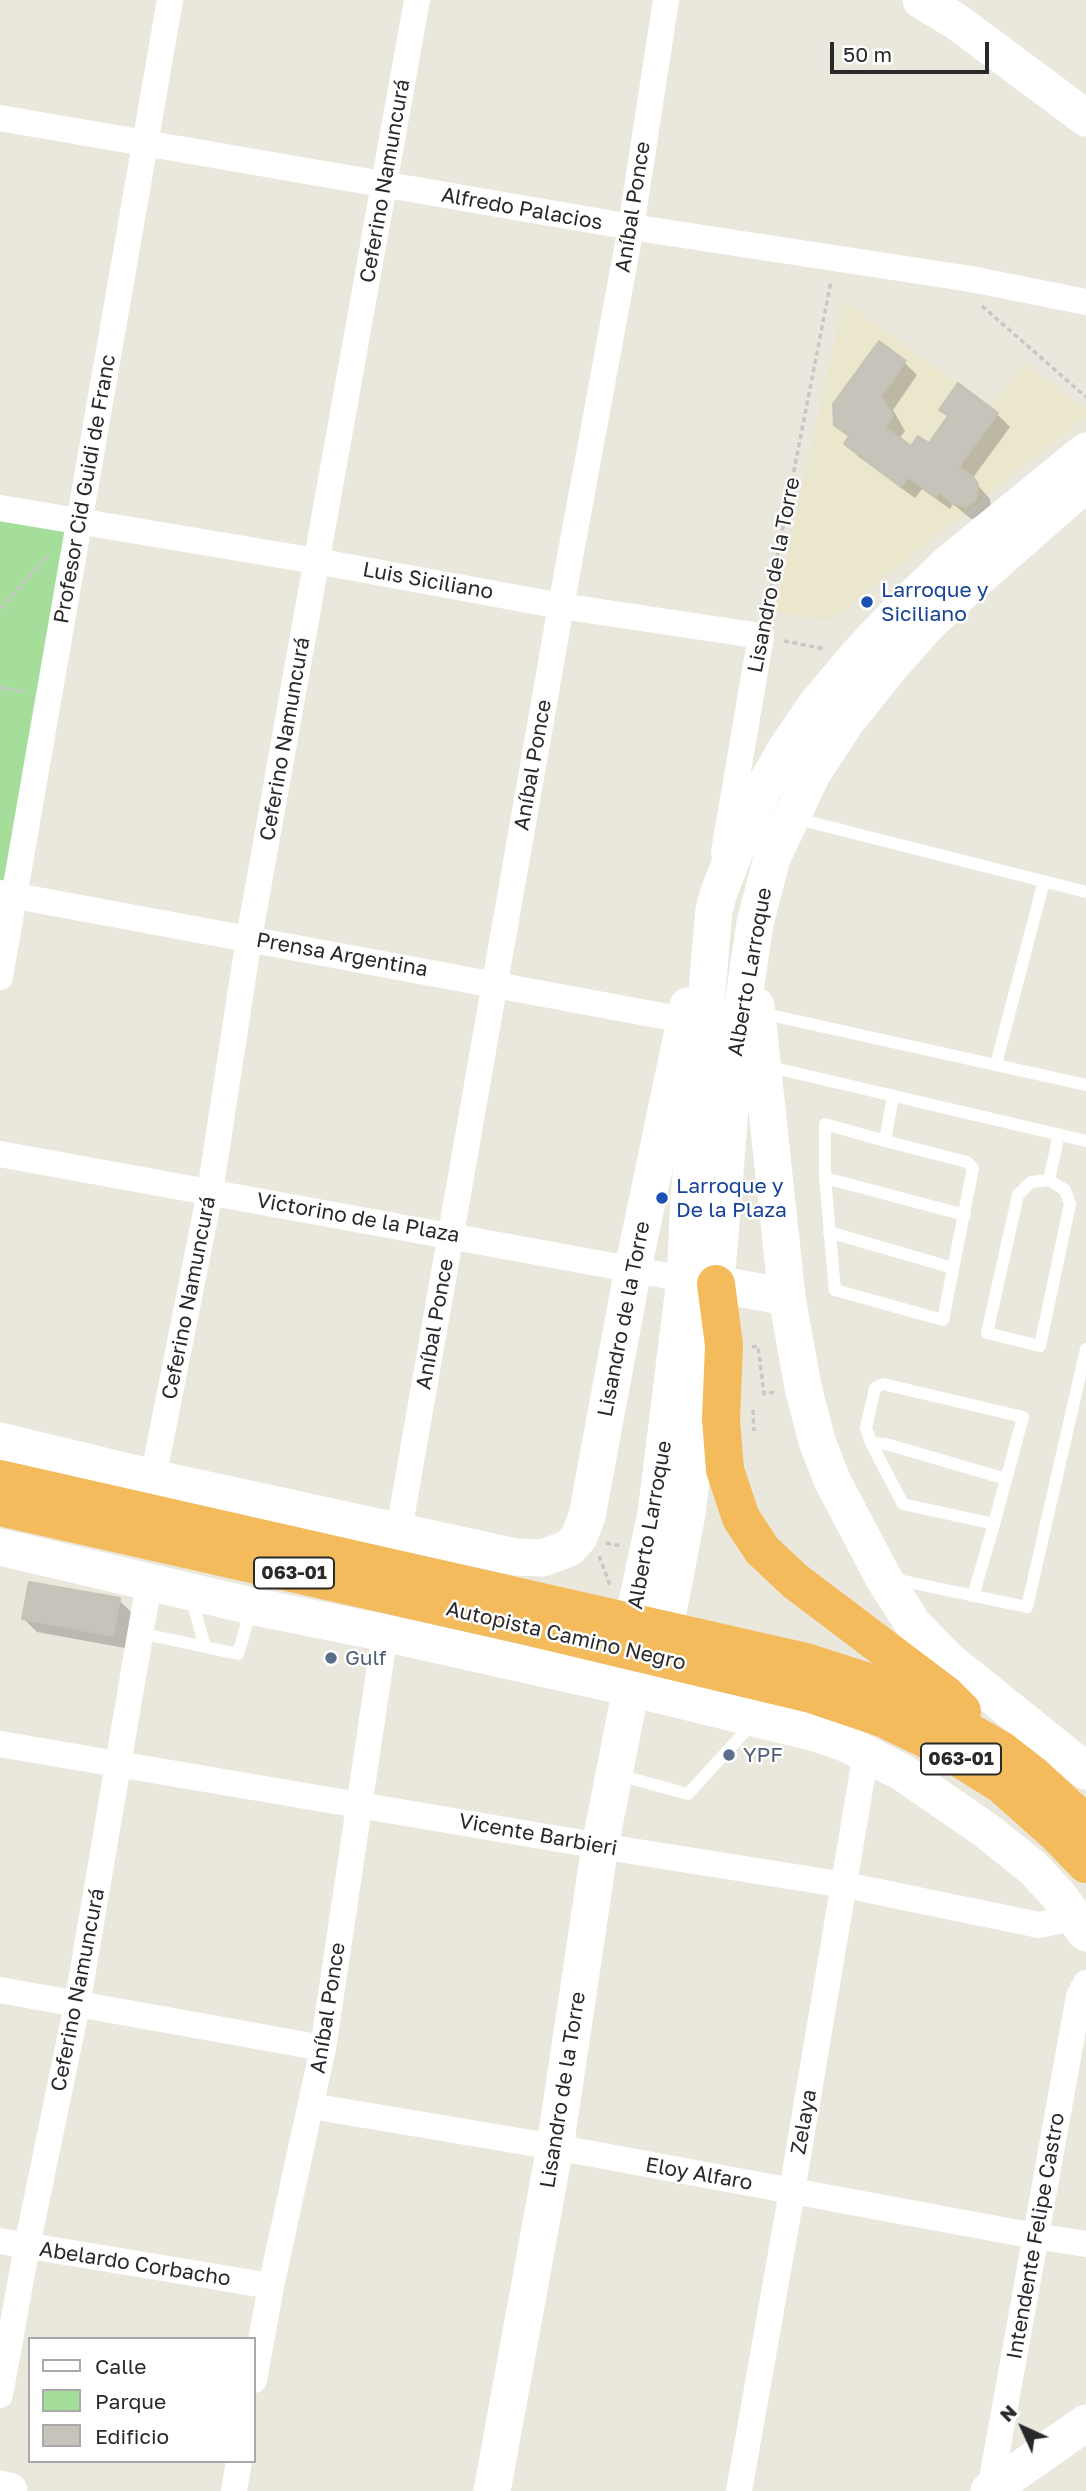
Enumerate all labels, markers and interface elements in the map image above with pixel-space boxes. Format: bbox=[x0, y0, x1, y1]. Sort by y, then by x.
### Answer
scale bar bbox=[834, 28, 993, 72]
text: 50 m bbox=[843, 41, 892, 67]
street label: Ceferino Namuncurá bbox=[355, 77, 415, 285]
street label: Aníbal Ponce bbox=[610, 140, 656, 274]
street label: Alfredo Palacios bbox=[439, 182, 605, 236]
street label: Profesor Cid Guidi de Franc bbox=[49, 352, 121, 626]
street label: Lisandro de la Torre bbox=[743, 475, 805, 675]
street label: Luis Siciliano bbox=[361, 557, 495, 605]
place label: Larroque y Siciliano bbox=[881, 577, 989, 627]
marker: Larroque y Siciliano bbox=[859, 594, 875, 610]
street label: Ceferino Namuncurá bbox=[255, 635, 315, 843]
street label: Aníbal Ponce bbox=[509, 698, 557, 832]
street label: Alberto Larroque bbox=[723, 886, 777, 1058]
street label: Prensa Argentina bbox=[254, 928, 430, 982]
place label: Larroque y De la Plaza bbox=[676, 1173, 787, 1223]
street label: Victorino de la Plaza bbox=[254, 1188, 462, 1248]
marker: Larroque y De la Plaza bbox=[654, 1190, 670, 1206]
street label: Ceferino Namuncurá bbox=[157, 1194, 221, 1402]
street label: Lisandro de la Torre bbox=[593, 1219, 655, 1419]
street label: Aníbal Ponce bbox=[411, 1257, 459, 1391]
street label: Alberto Larroque bbox=[623, 1439, 677, 1611]
road number: 063-01 bbox=[254, 1558, 334, 1588]
street label: Autopista Camino Negro bbox=[444, 1596, 688, 1676]
place label: Gulf bbox=[345, 1645, 386, 1671]
marker: Gulf bbox=[323, 1650, 339, 1666]
place label: YPF bbox=[743, 1742, 783, 1768]
road number: 063-01 bbox=[921, 1744, 1001, 1774]
marker: YPF bbox=[721, 1747, 737, 1763]
street label: Vicente Barbieri bbox=[457, 1809, 619, 1861]
street label: Ceferino Namuncurá bbox=[46, 1886, 110, 2094]
street label: Aníbal Ponce bbox=[305, 1941, 351, 2075]
street label: Lisandro de la Torre bbox=[535, 1990, 591, 2190]
street label: Zelaya bbox=[786, 2088, 822, 2156]
street label: Intendente Felipe Castro bbox=[1002, 2111, 1070, 2361]
street label: Eloy Alfaro bbox=[644, 2152, 754, 2196]
street label: Abelardo Corbacho bbox=[38, 2236, 232, 2292]
legend bbox=[28, 2337, 256, 2463]
text: Calle bbox=[95, 2353, 147, 2379]
text: Parque bbox=[95, 2388, 166, 2414]
north arrow bbox=[988, 2393, 1058, 2463]
text: N bbox=[995, 2400, 1021, 2426]
text: Edificio bbox=[95, 2423, 169, 2449]

